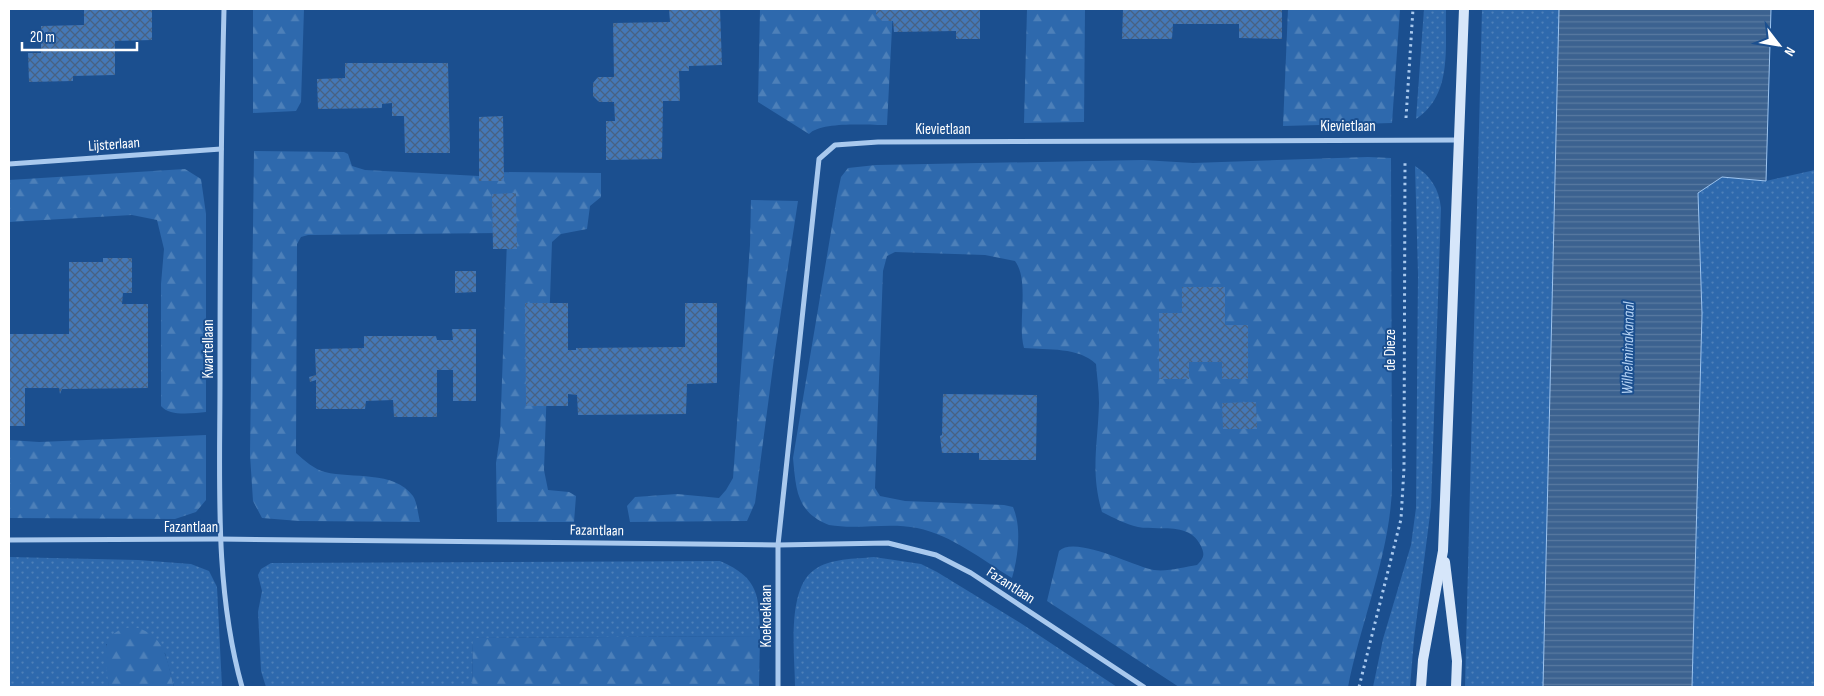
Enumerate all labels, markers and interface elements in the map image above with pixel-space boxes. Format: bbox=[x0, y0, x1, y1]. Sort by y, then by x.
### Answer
scale bar bbox=[22, 20, 138, 52]
north arrow bbox=[1754, 20, 1804, 70]
text: 20 m bbox=[30, 28, 55, 47]
text: N bbox=[1781, 44, 1799, 59]
street label: Kievietlaan bbox=[1320, 117, 1376, 136]
street label: Kievietlaan bbox=[915, 120, 971, 139]
street label: Lijsterlaan bbox=[87, 133, 141, 156]
water label: Wilhelminakanaal bbox=[1618, 300, 1639, 395]
street label: Kwartellaan bbox=[199, 319, 218, 379]
street label: de Dieze bbox=[1381, 329, 1400, 371]
street label: Fazantlaan bbox=[164, 518, 218, 537]
street label: Fazantlaan bbox=[570, 521, 624, 540]
street label: Fazantlaan bbox=[983, 563, 1039, 608]
street label: Koekoeklaan bbox=[757, 584, 776, 648]

